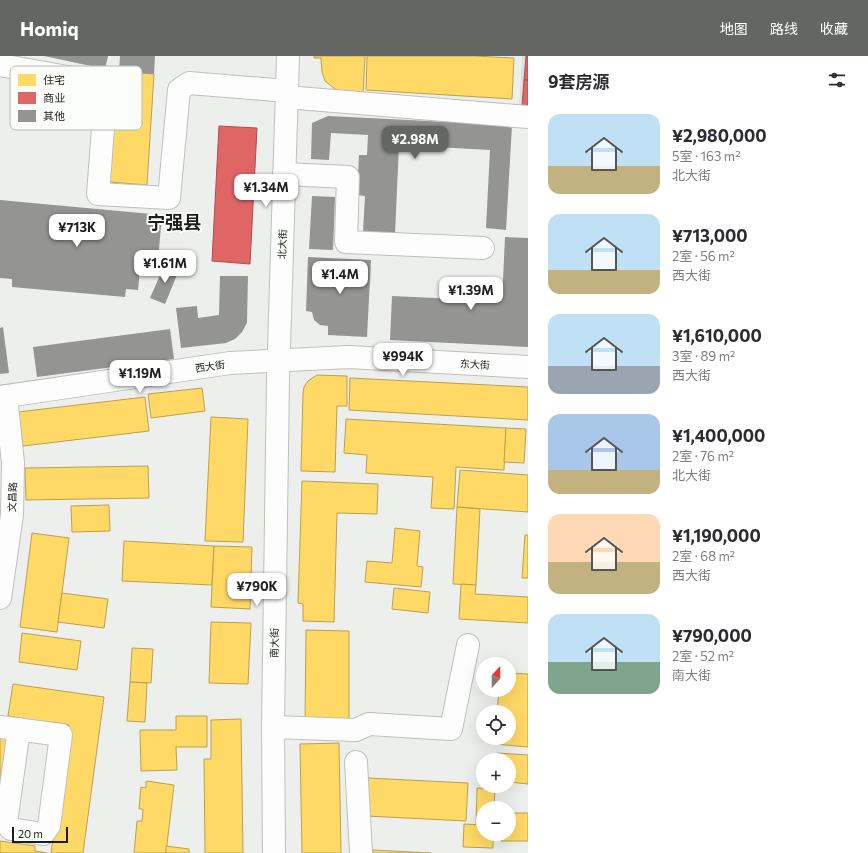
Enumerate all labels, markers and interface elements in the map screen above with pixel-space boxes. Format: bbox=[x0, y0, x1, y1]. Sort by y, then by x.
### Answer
text: Homiq bbox=[20, 17, 79, 40]
text: 地图 bbox=[720, 20, 748, 37]
text: 路线 bbox=[770, 20, 798, 37]
text: 收藏 bbox=[820, 20, 848, 37]
legend bbox=[10, 66, 142, 130]
icon: filters bbox=[826, 69, 848, 91]
text: 9套房源 bbox=[548, 71, 610, 92]
text: 住宅 bbox=[43, 73, 65, 86]
text: 商业 bbox=[43, 91, 65, 104]
text: 其他 bbox=[43, 109, 65, 122]
text: ¥2,980,000 bbox=[672, 125, 767, 146]
pin: ¥2.98M bbox=[382, 126, 448, 160]
icon: home bbox=[580, 130, 628, 178]
text: ¥2.98M bbox=[391, 131, 439, 147]
text: 5室 · 163 m² bbox=[672, 148, 740, 164]
text: 北大街 bbox=[672, 167, 711, 183]
pin: ¥1.34M bbox=[233, 174, 299, 208]
text: ¥1.34M bbox=[243, 179, 289, 195]
district label: 宁强县 bbox=[147, 211, 201, 233]
pin: ¥713K bbox=[49, 214, 105, 248]
text: ¥713K bbox=[58, 219, 96, 235]
text: ¥713,000 bbox=[672, 225, 748, 246]
street label: 北大街 bbox=[275, 229, 289, 259]
icon: home bbox=[580, 230, 628, 278]
text: 2室 · 56 m² bbox=[672, 248, 735, 264]
pin: ¥1.61M bbox=[132, 250, 198, 284]
text: ¥1.61M bbox=[143, 255, 187, 271]
pin: ¥1.4M bbox=[312, 261, 368, 295]
text: ¥1.4M bbox=[321, 266, 359, 282]
text: 西大街 bbox=[672, 267, 711, 283]
pin: ¥1.39M bbox=[438, 277, 504, 311]
text: ¥1.39M bbox=[448, 282, 494, 298]
text: ¥1,610,000 bbox=[672, 325, 762, 346]
icon: home bbox=[580, 330, 628, 378]
pin: ¥994K bbox=[375, 343, 431, 377]
text: ¥994K bbox=[382, 348, 424, 364]
text: 3室 · 89 m² bbox=[672, 348, 735, 364]
street label: 东大街 bbox=[460, 357, 490, 371]
street label: 西大街 bbox=[194, 358, 226, 374]
pin: ¥1.19M bbox=[107, 360, 173, 394]
text: ¥1.19M bbox=[118, 365, 162, 381]
text: 西大街 bbox=[672, 367, 711, 383]
text: ¥1,400,000 bbox=[672, 425, 765, 446]
icon: home bbox=[580, 430, 628, 478]
text: 2室 · 76 m² bbox=[672, 448, 734, 464]
text: 北大街 bbox=[672, 467, 711, 483]
street label: 文昌路 bbox=[5, 482, 19, 512]
text: ¥1,190,000 bbox=[672, 525, 761, 546]
icon: home bbox=[580, 530, 628, 578]
text: 2室 · 68 m² bbox=[672, 548, 735, 564]
text: 西大街 bbox=[672, 567, 711, 583]
pin: ¥790K bbox=[229, 573, 285, 607]
text: ¥790K bbox=[236, 578, 278, 594]
text: ¥790,000 bbox=[672, 625, 752, 646]
street label: 南大街 bbox=[268, 628, 280, 658]
icon: home bbox=[580, 630, 628, 678]
text: 2室 · 52 m² bbox=[672, 648, 734, 664]
north arrow bbox=[476, 657, 516, 697]
map controls bbox=[476, 657, 516, 841]
text: 南大街 bbox=[672, 667, 711, 683]
button: locate bbox=[476, 705, 516, 745]
button: + bbox=[476, 753, 516, 793]
button: − bbox=[476, 801, 516, 841]
scale bar bbox=[12, 825, 68, 844]
text: 20 m bbox=[18, 827, 43, 840]

